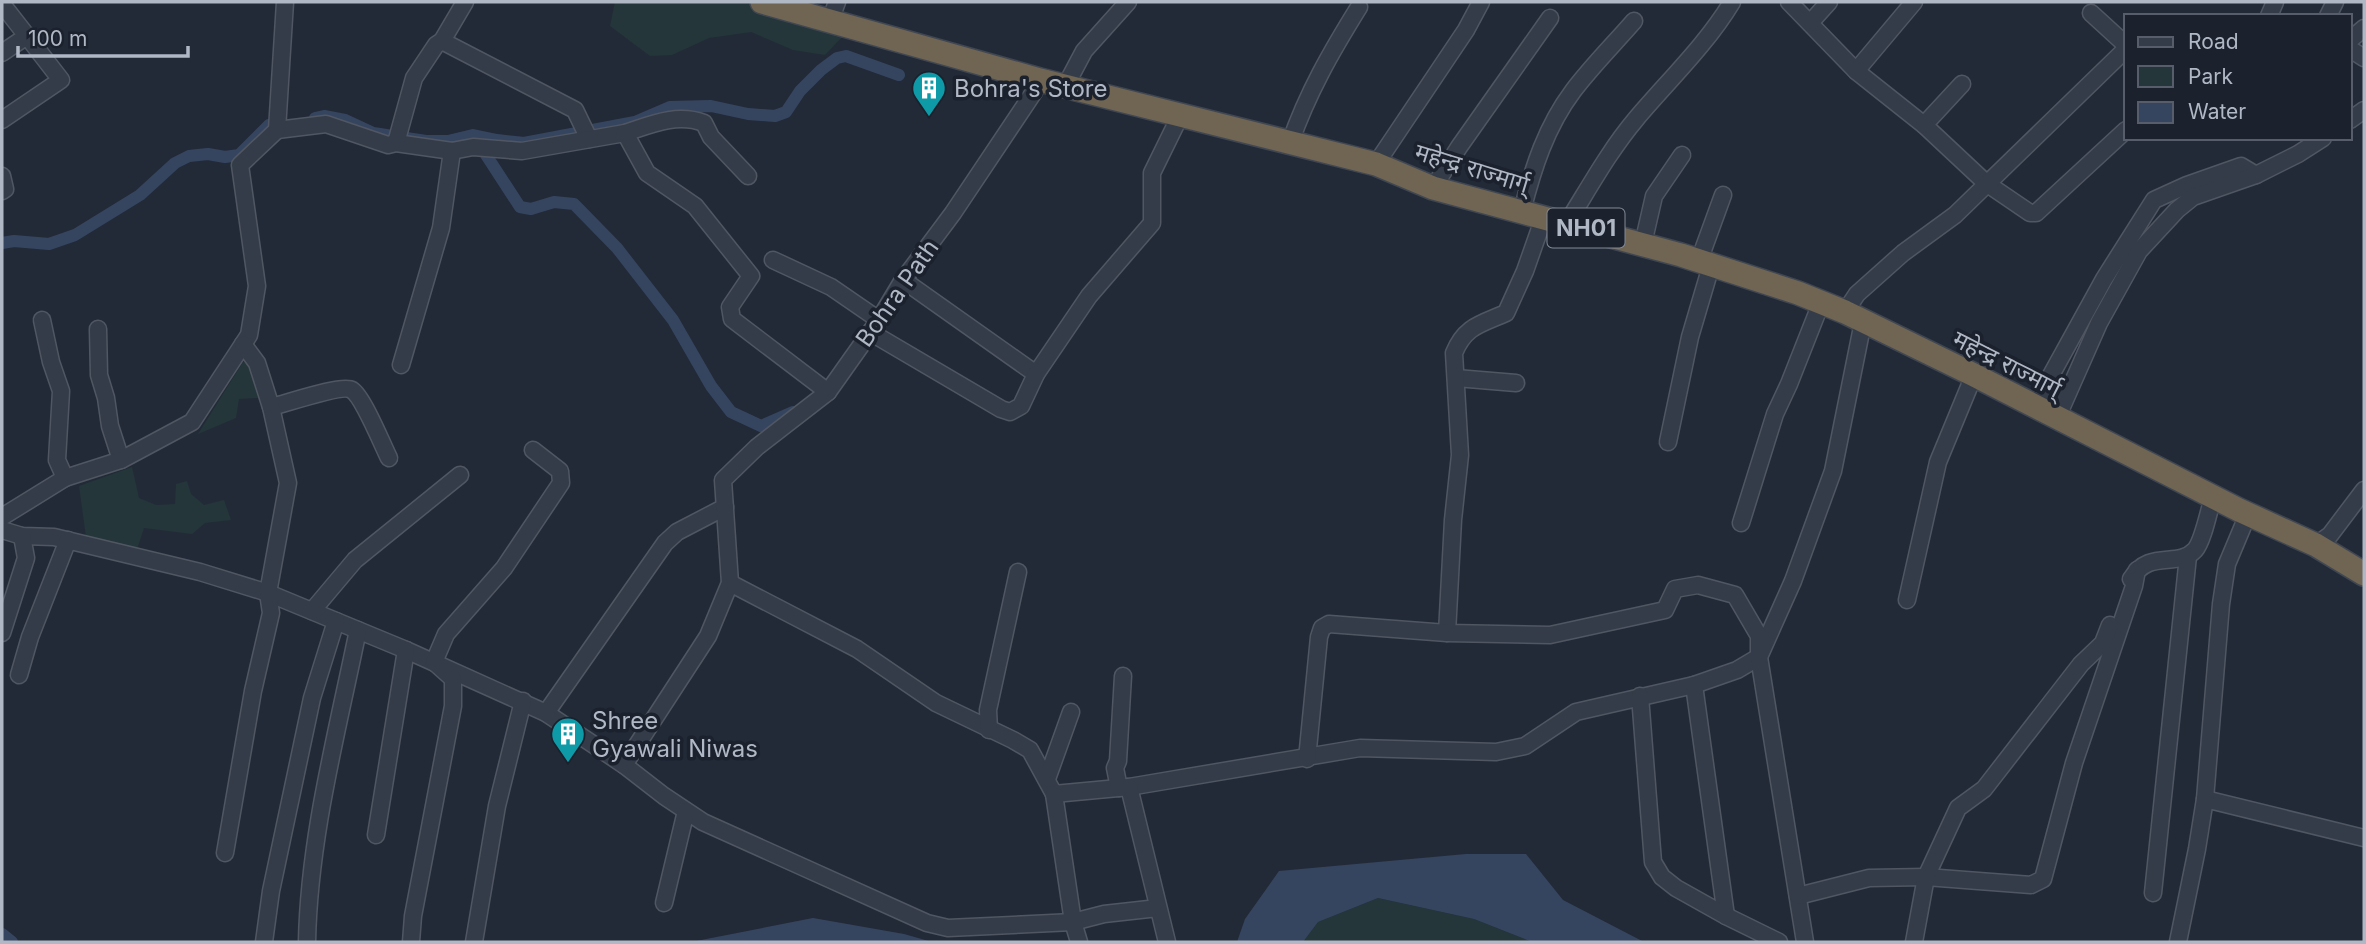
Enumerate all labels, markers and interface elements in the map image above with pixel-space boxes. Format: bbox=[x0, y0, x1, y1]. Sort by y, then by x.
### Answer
scale bar bbox=[18, 14, 187, 58]
legend bbox=[2124, 14, 2352, 140]
text: 100 m bbox=[28, 26, 87, 51]
text: Road bbox=[2188, 29, 2239, 54]
text: Park bbox=[2188, 64, 2233, 89]
building icon: Bohra's Store bbox=[910, 69, 948, 118]
place label: Bohra's Store bbox=[954, 74, 1107, 103]
text: Water bbox=[2188, 99, 2246, 124]
street label: महेन्द्र राज्मार्ग् bbox=[1411, 137, 1536, 200]
road number: NH01 bbox=[1548, 208, 1624, 247]
street label: Bohra Path bbox=[849, 234, 945, 352]
street label: महेन्द्र राज्मार्ग् bbox=[1948, 324, 2070, 405]
place label: Shree Gyawali Niwas bbox=[592, 706, 758, 763]
building icon: Shree Gyawali Niwas bbox=[549, 715, 587, 764]

